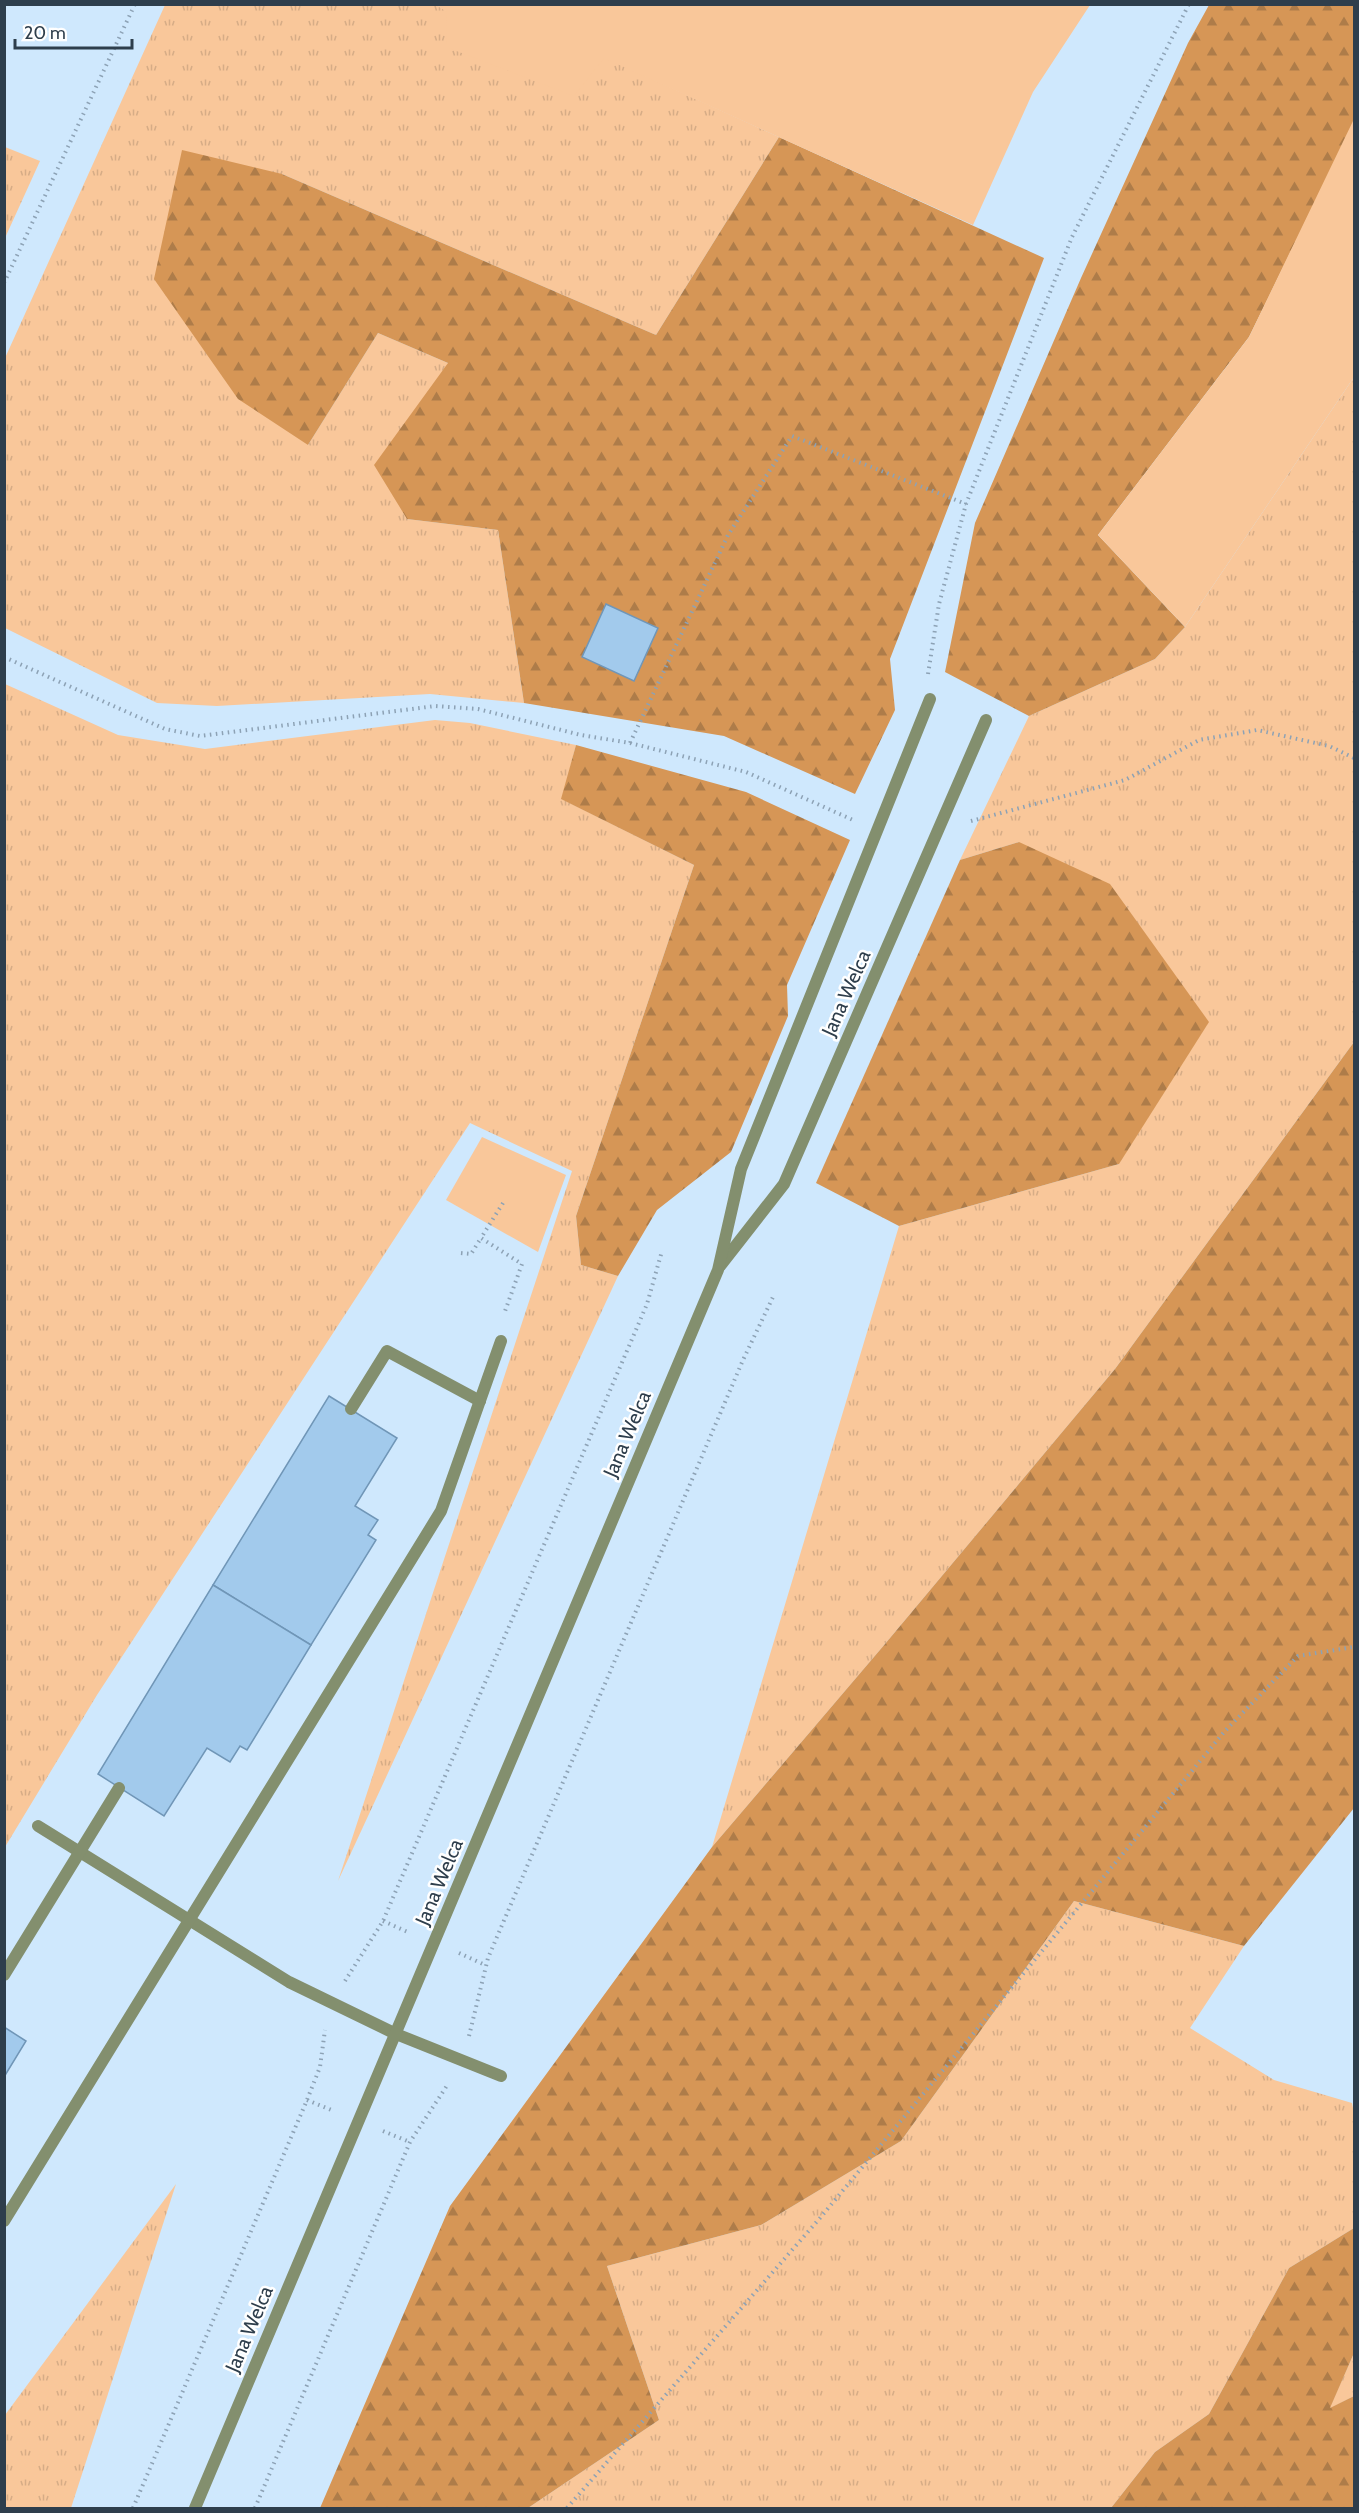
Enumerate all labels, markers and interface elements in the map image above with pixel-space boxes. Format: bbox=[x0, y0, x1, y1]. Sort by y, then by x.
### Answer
scale bar bbox=[15, 12, 132, 50]
text: 20 m bbox=[24, 22, 66, 44]
street label: Jana Welca bbox=[816, 946, 876, 1041]
street label: Jana Welca bbox=[598, 1387, 656, 1482]
street label: Jana Welca bbox=[410, 1835, 468, 1930]
street label: Jana Welca bbox=[220, 2282, 278, 2377]

